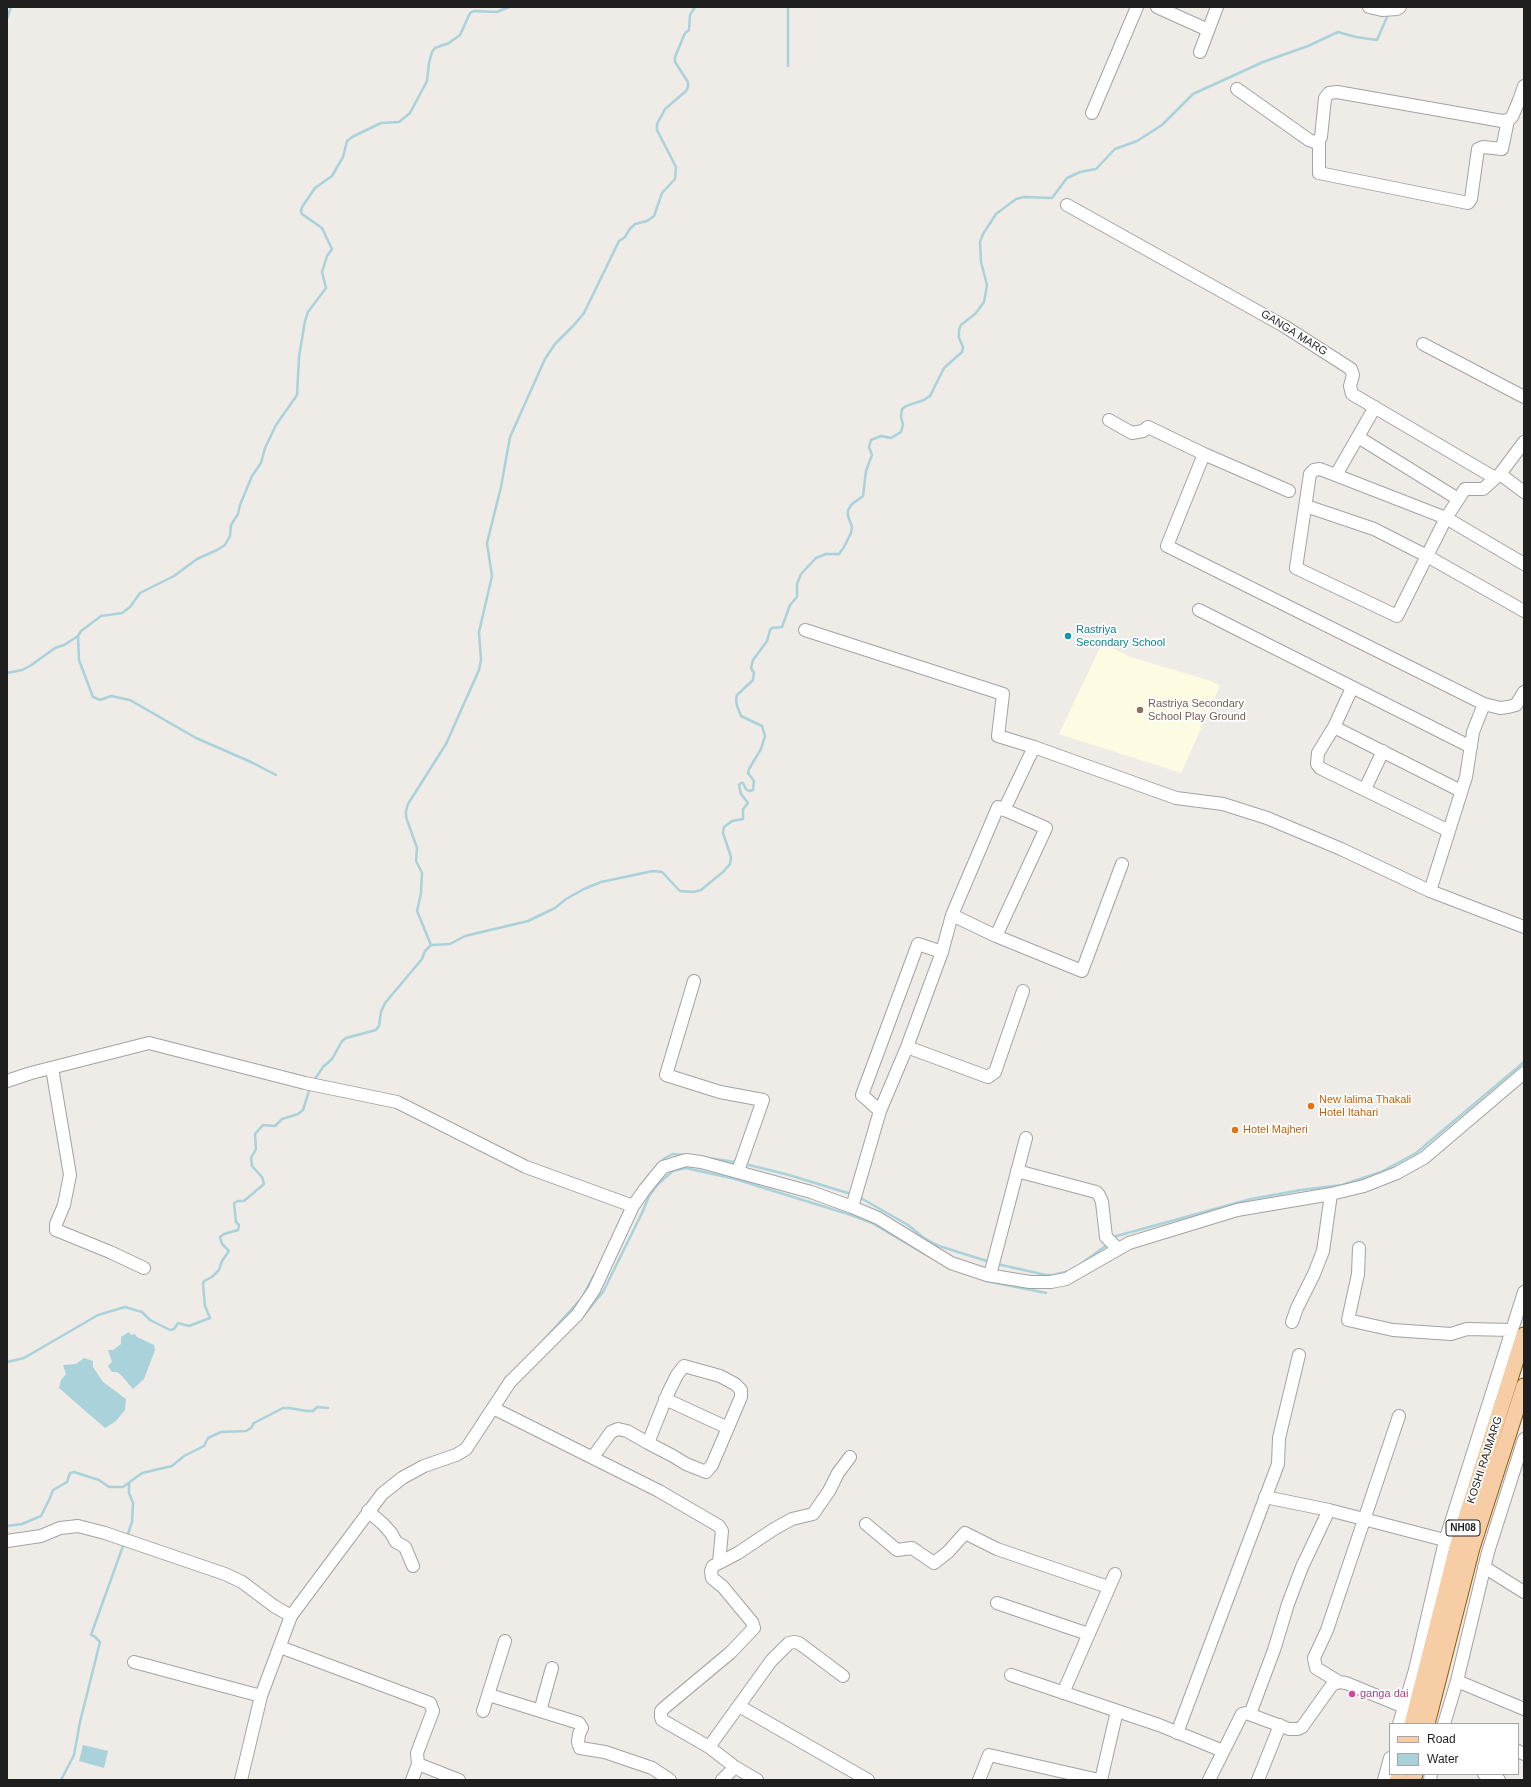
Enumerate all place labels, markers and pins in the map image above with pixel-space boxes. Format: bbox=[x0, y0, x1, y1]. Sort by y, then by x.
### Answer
place label: Rastriya Secondary School bbox=[1076, 623, 1165, 649]
marker: Rastriya Secondary School bbox=[1063, 631, 1073, 641]
place label: Rastriya Secondary School Play Ground bbox=[1148, 697, 1246, 723]
marker: Rastriya Secondary School Play Ground bbox=[1135, 705, 1145, 715]
place label: New lalima Thakali Hotel Itahari bbox=[1319, 1093, 1411, 1119]
marker: New lalima Thakali Hotel Itahari bbox=[1306, 1101, 1316, 1111]
place label: Hotel Majheri bbox=[1243, 1123, 1308, 1137]
marker: Hotel Majheri bbox=[1230, 1125, 1240, 1135]
place label: ganga dai bbox=[1360, 1687, 1408, 1701]
marker: ganga dai bbox=[1347, 1689, 1357, 1699]

